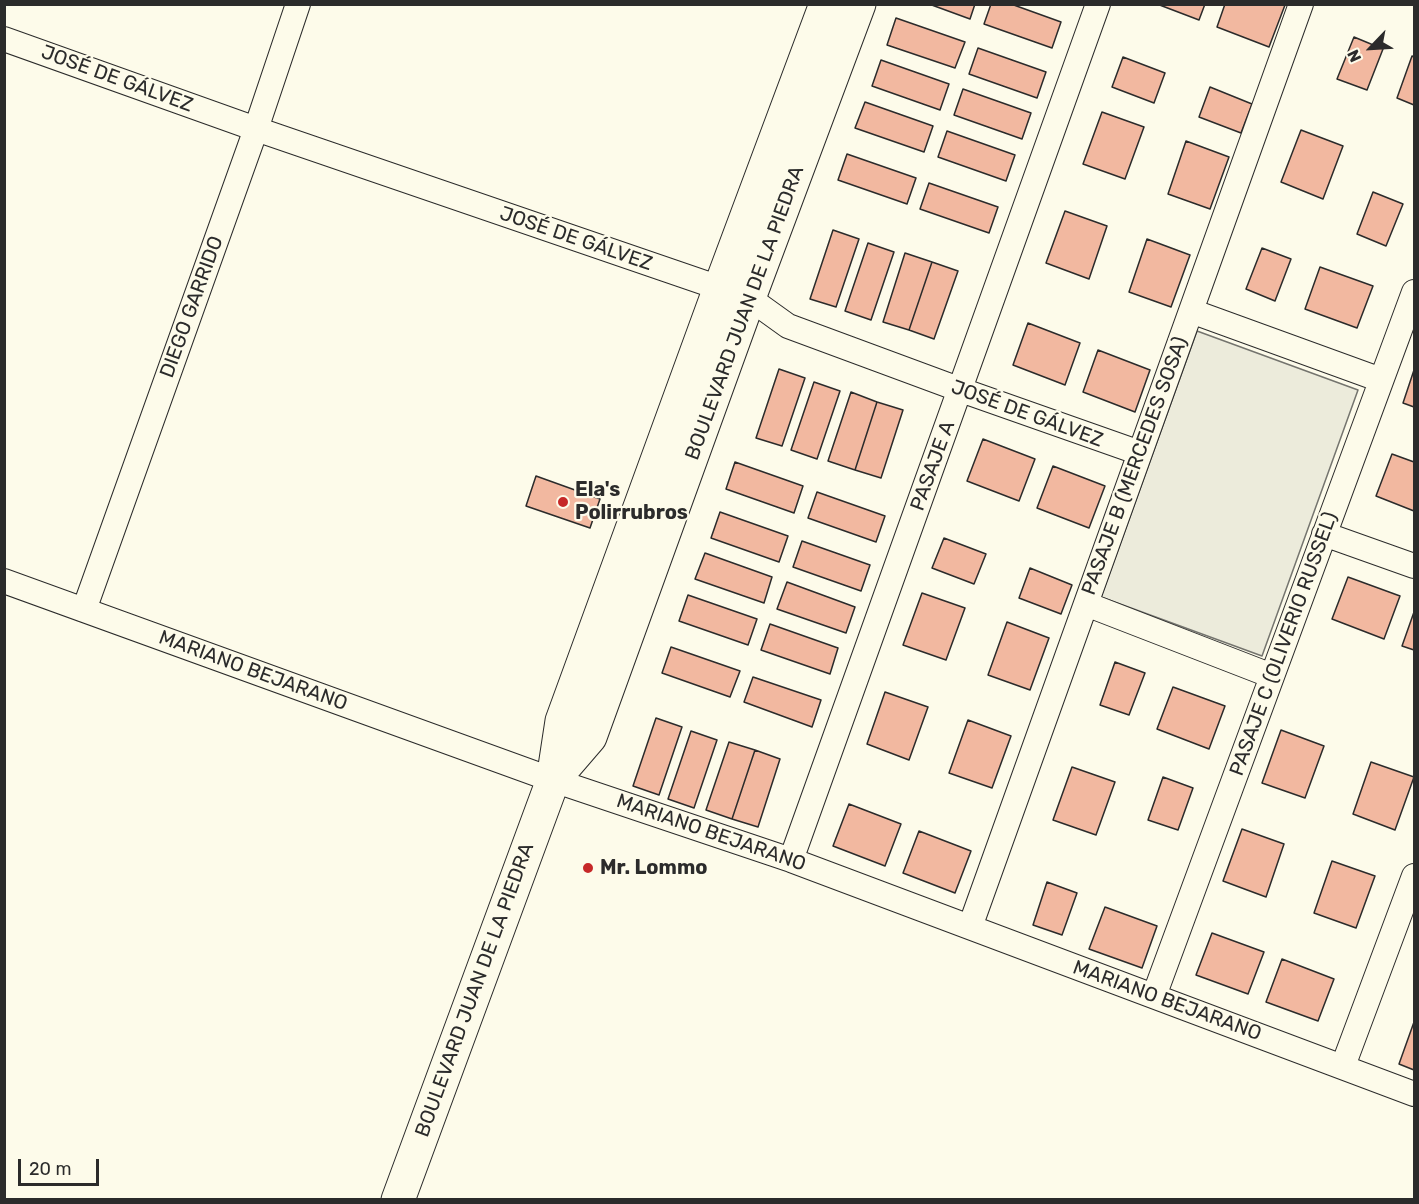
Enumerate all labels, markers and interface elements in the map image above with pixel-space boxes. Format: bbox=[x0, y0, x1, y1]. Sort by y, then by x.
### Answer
north arrow bbox=[1341, 18, 1401, 78]
street label: JOSÉ DE GÁLVEZ bbox=[38, 40, 196, 118]
text: N bbox=[1343, 47, 1365, 65]
street label: BOULEVARD JUAN DE LA PIEDRA bbox=[681, 163, 809, 463]
street label: JOSÉ DE GÁLVEZ bbox=[497, 202, 655, 276]
street label: DIEGO GARRIDO bbox=[155, 233, 229, 381]
street label: PASAJE B (MERCEDES SOSA) bbox=[1077, 334, 1193, 598]
street label: JOSÉ DE GÁLVEZ bbox=[948, 375, 1106, 453]
street label: PASAJE A bbox=[906, 418, 960, 514]
place label: Ela's Polirrubros bbox=[575, 478, 688, 525]
marker: Ela's Polirrubros bbox=[556, 495, 570, 509]
street label: PASAJE C (OLIVERIO RUSSEL) bbox=[1225, 509, 1343, 779]
street label: MARIANO BEJARANO bbox=[155, 626, 351, 716]
street label: MARIANO BEJARANO bbox=[613, 789, 809, 877]
street label: BOULEVARD JUAN DE LA PIEDRA bbox=[411, 840, 539, 1140]
place label: Mr. Lommo bbox=[600, 856, 707, 880]
marker: Mr. Lommo bbox=[581, 861, 595, 875]
street label: MARIANO BEJARANO bbox=[1069, 956, 1265, 1046]
scale bar bbox=[21, 1147, 102, 1185]
text: 20 m bbox=[29, 1158, 71, 1180]

